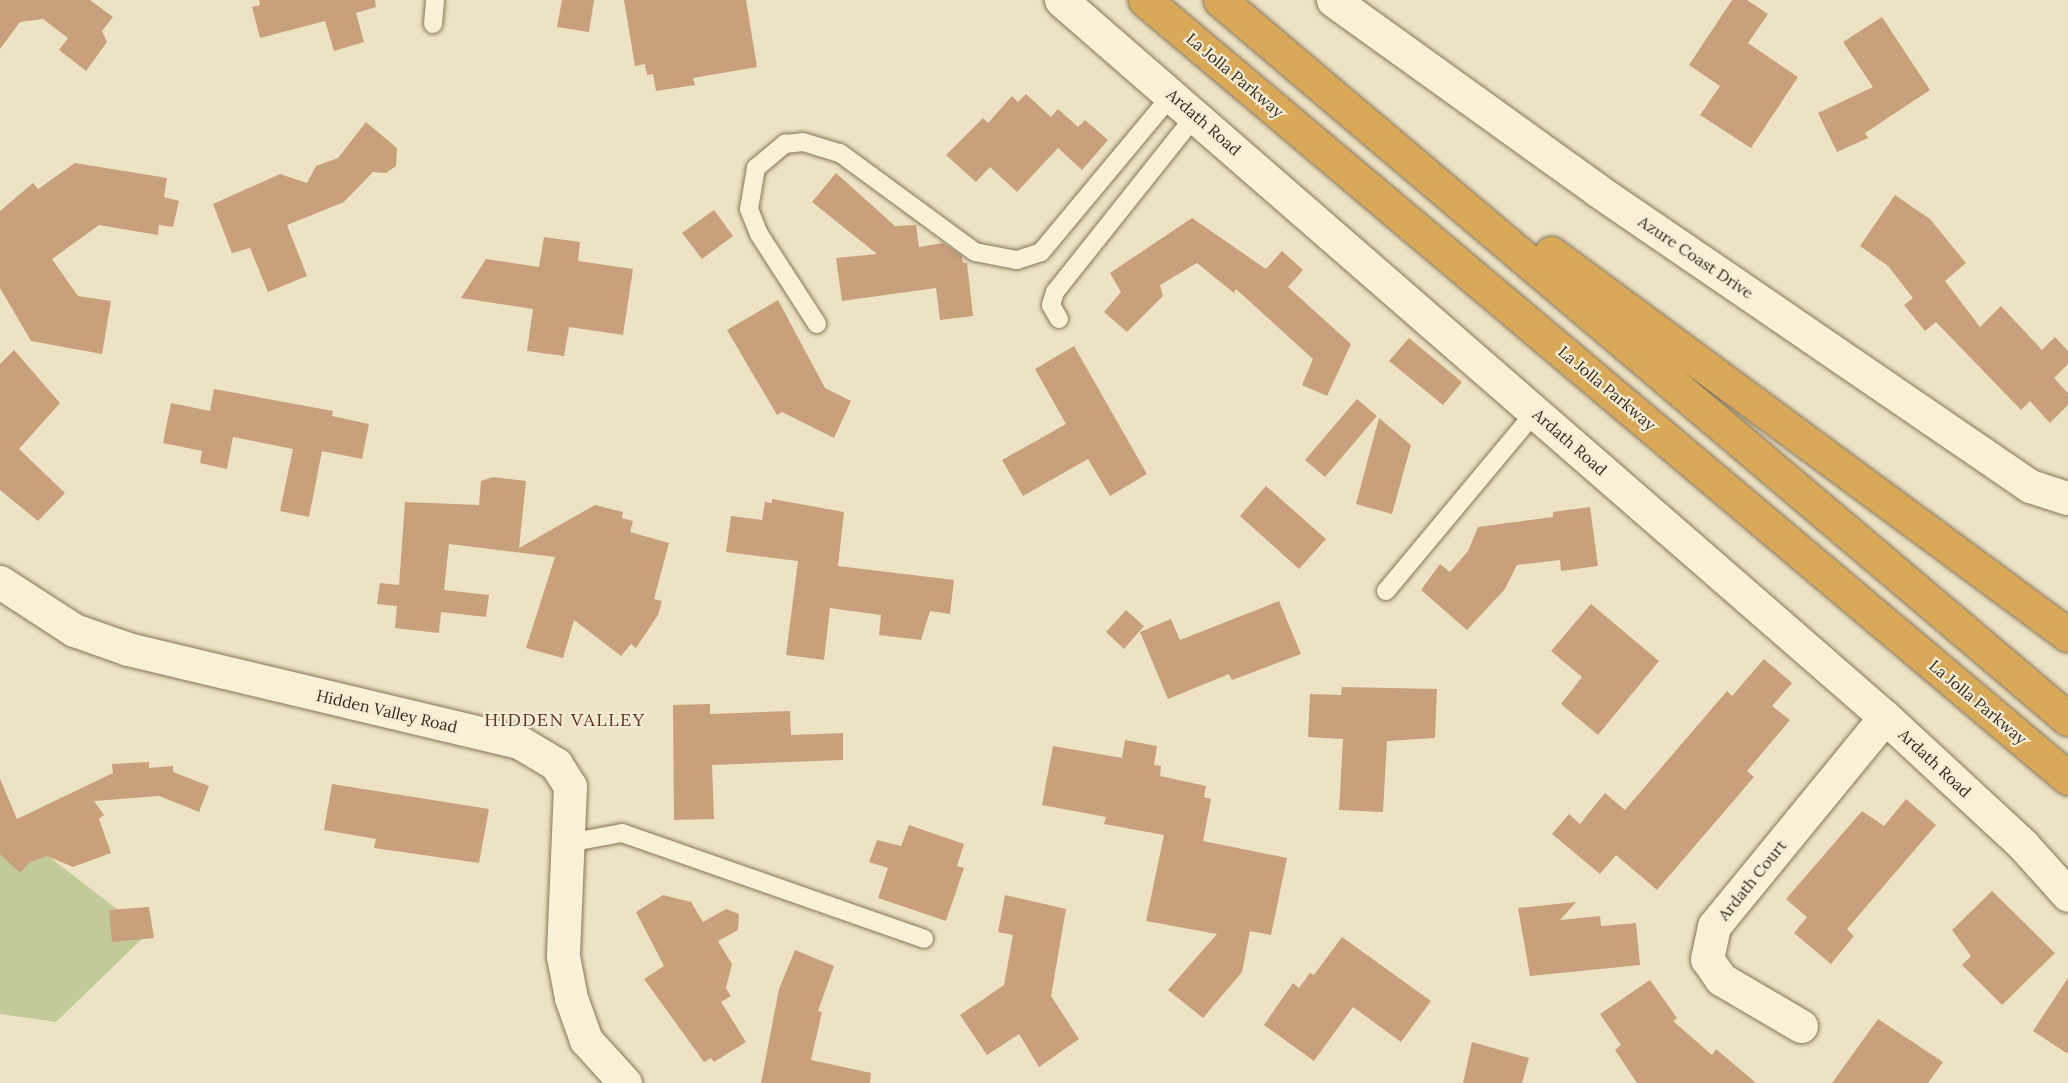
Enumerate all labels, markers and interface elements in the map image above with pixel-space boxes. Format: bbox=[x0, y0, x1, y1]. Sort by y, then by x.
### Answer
street label: La Jolla Parkway bbox=[1182, 29, 1288, 121]
street label: Ardath Road bbox=[1163, 85, 1245, 159]
street label: Azure Coast Drive bbox=[1635, 211, 1757, 303]
street label: La Jolla Parkway bbox=[1554, 342, 1660, 434]
street label: Ardath Road bbox=[1529, 405, 1611, 479]
street label: La Jolla Parkway bbox=[1925, 656, 2031, 748]
street label: Hidden Valley Road bbox=[315, 685, 459, 737]
district label: HIDDEN VALLEY bbox=[484, 709, 646, 731]
street label: Ardath Road bbox=[1895, 725, 1975, 801]
street label: Ardath Court bbox=[1714, 836, 1790, 924]

